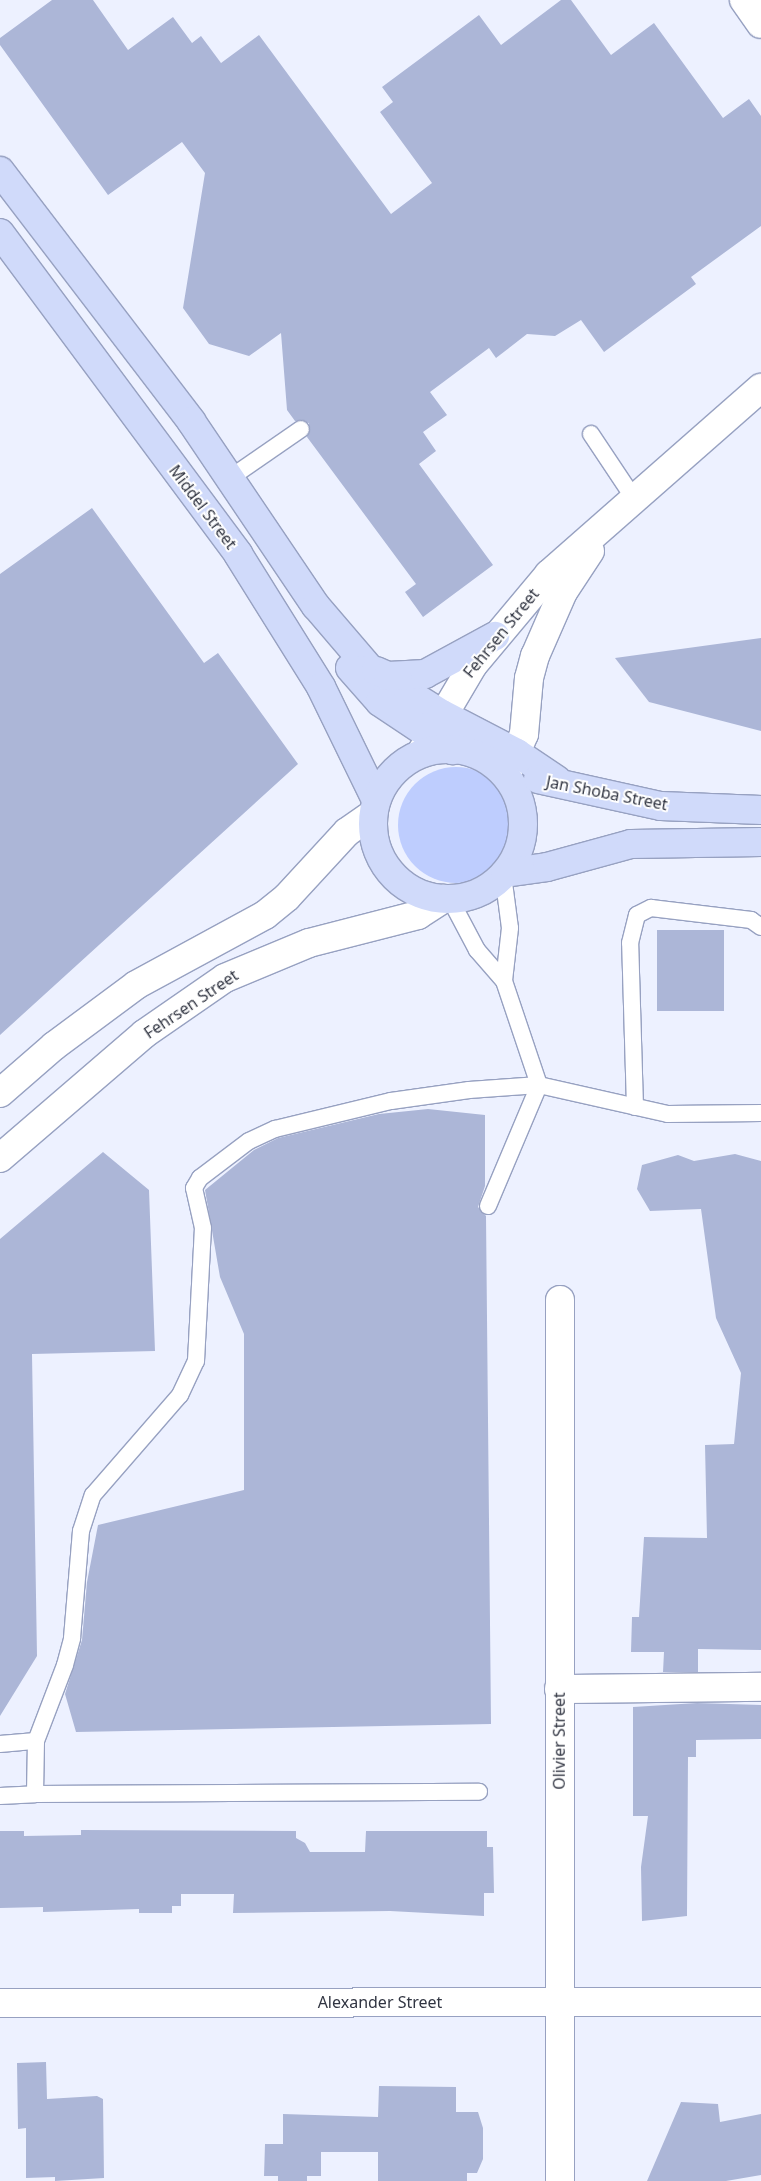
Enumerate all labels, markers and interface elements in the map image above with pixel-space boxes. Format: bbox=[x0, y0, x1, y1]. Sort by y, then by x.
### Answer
street label: Middel Street bbox=[165, 461, 241, 553]
street label: Fehrsen Street bbox=[459, 585, 543, 681]
street label: Jan Shoba Street bbox=[545, 772, 669, 814]
street label: Fehrsen Street bbox=[140, 966, 242, 1042]
street label: Olivier Street bbox=[549, 1692, 569, 1790]
street label: Alexander Street bbox=[318, 1992, 442, 2012]

